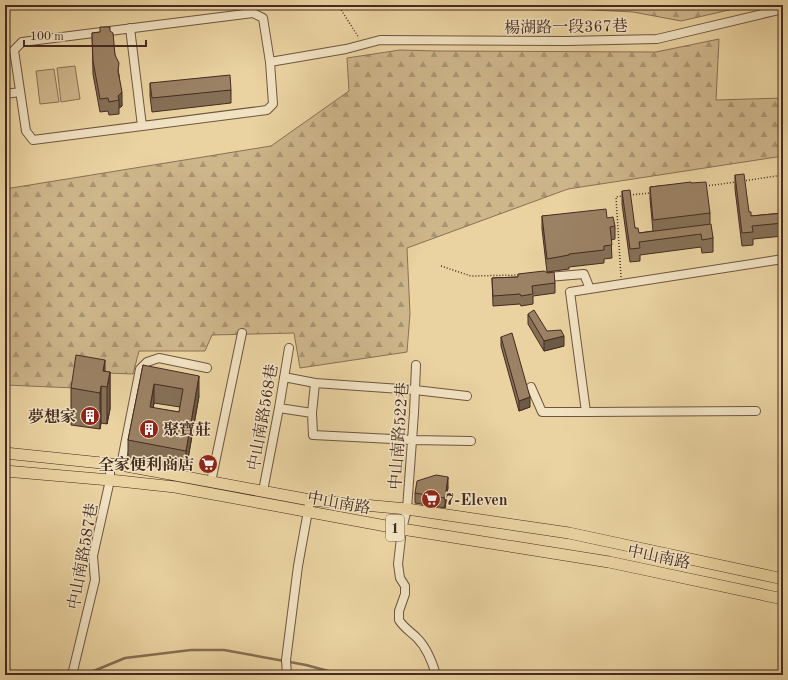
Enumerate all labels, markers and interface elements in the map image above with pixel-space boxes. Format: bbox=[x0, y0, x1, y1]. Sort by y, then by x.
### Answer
street label: 楊湖路一段367巷 bbox=[504, 17, 628, 37]
scale bar bbox=[24, 22, 146, 48]
text: 100 m bbox=[30, 31, 64, 43]
street label: 中山南路568巷 bbox=[245, 363, 281, 472]
street label: 中山南路522巷 bbox=[386, 382, 412, 490]
building icon: 夢想家 bbox=[79, 405, 101, 427]
place label: 夢想家 bbox=[28, 407, 76, 426]
building icon: 聚寶莊 bbox=[138, 418, 160, 440]
place label: 聚寶莊 bbox=[163, 420, 211, 439]
supermarket icon: 全家便利商店 bbox=[197, 453, 219, 475]
place label: 全家便利商店 bbox=[98, 455, 194, 474]
supermarket icon: 7-Eleven bbox=[420, 488, 442, 510]
street label: 中山南路 bbox=[306, 489, 372, 517]
place label: 7-Eleven bbox=[445, 493, 508, 509]
street label: 中山南路587巷 bbox=[65, 502, 101, 611]
road number: 1 bbox=[386, 515, 404, 541]
street label: 中山南路 bbox=[626, 542, 692, 572]

